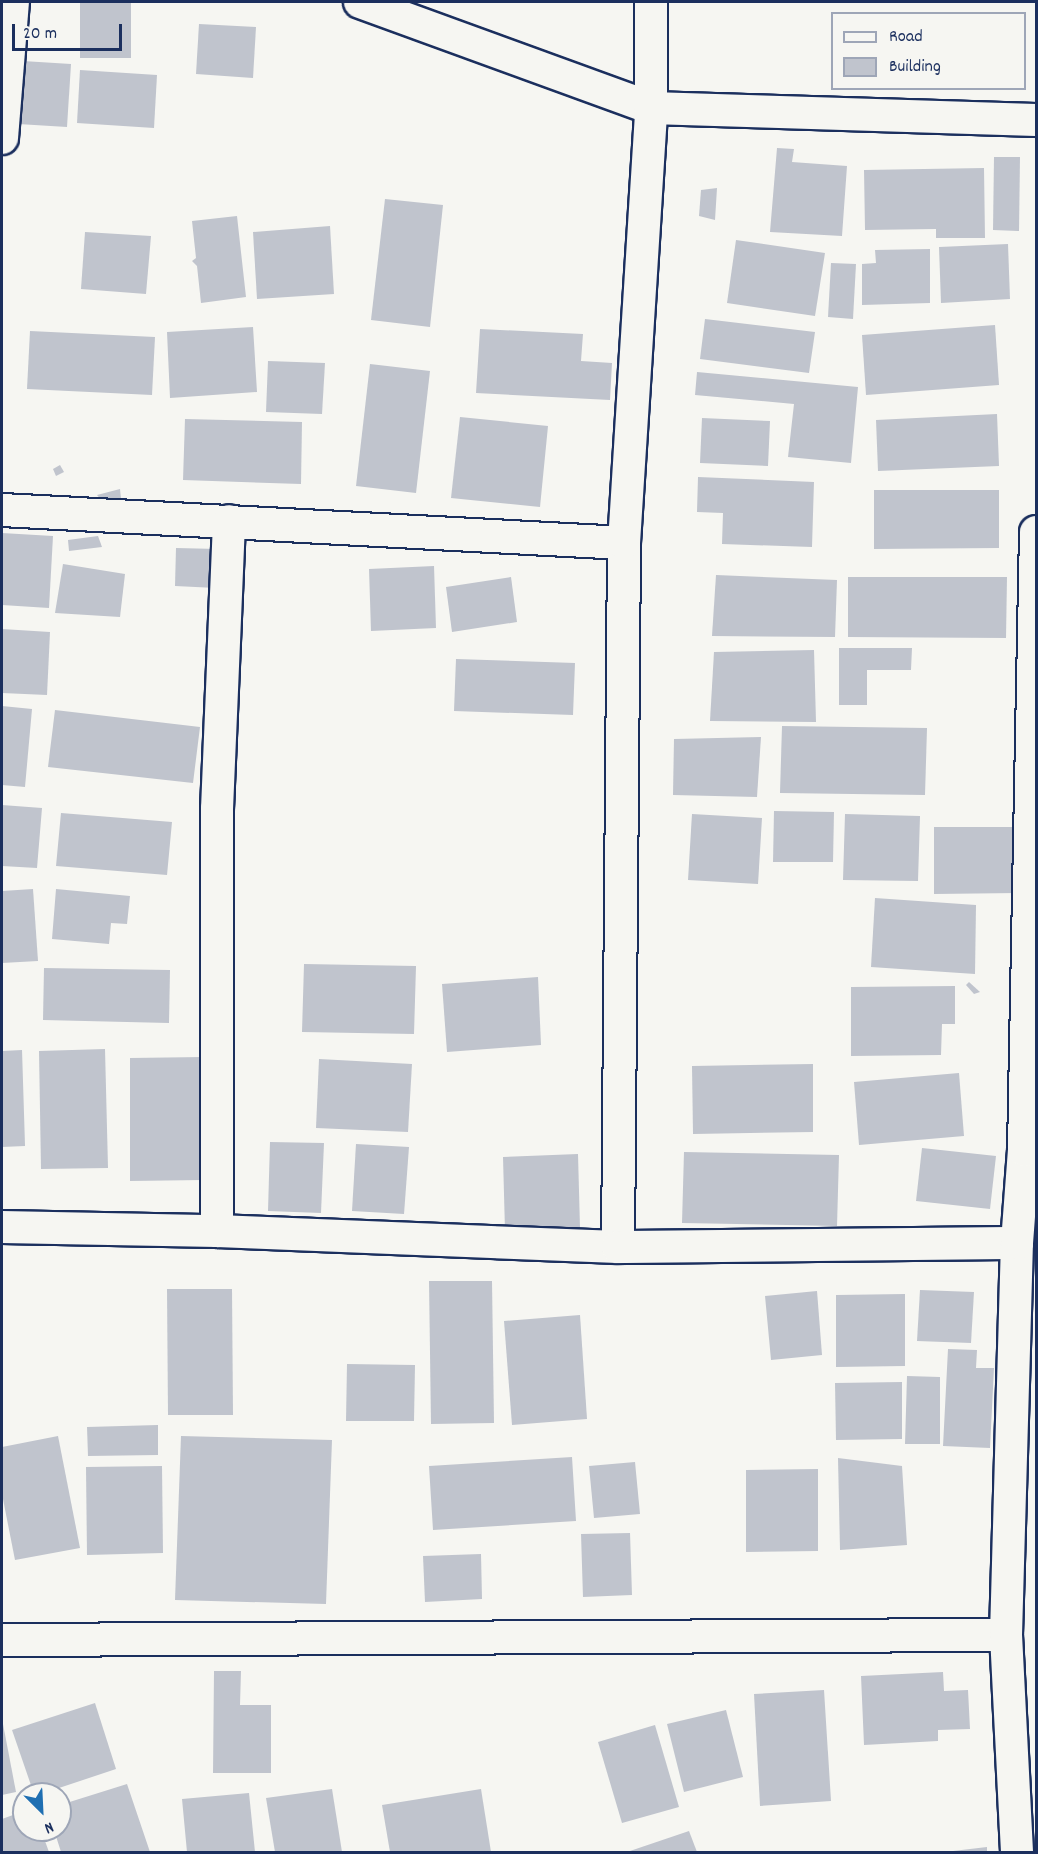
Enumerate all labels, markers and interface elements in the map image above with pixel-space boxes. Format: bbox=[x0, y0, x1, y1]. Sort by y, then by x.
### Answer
scale bar bbox=[15, 12, 124, 50]
legend bbox=[831, 12, 1026, 90]
text: 20 m bbox=[23, 22, 57, 47]
text: Road bbox=[889, 25, 923, 50]
text: Building bbox=[889, 55, 941, 80]
north arrow bbox=[12, 1782, 72, 1842]
text: N bbox=[40, 1815, 57, 1839]

